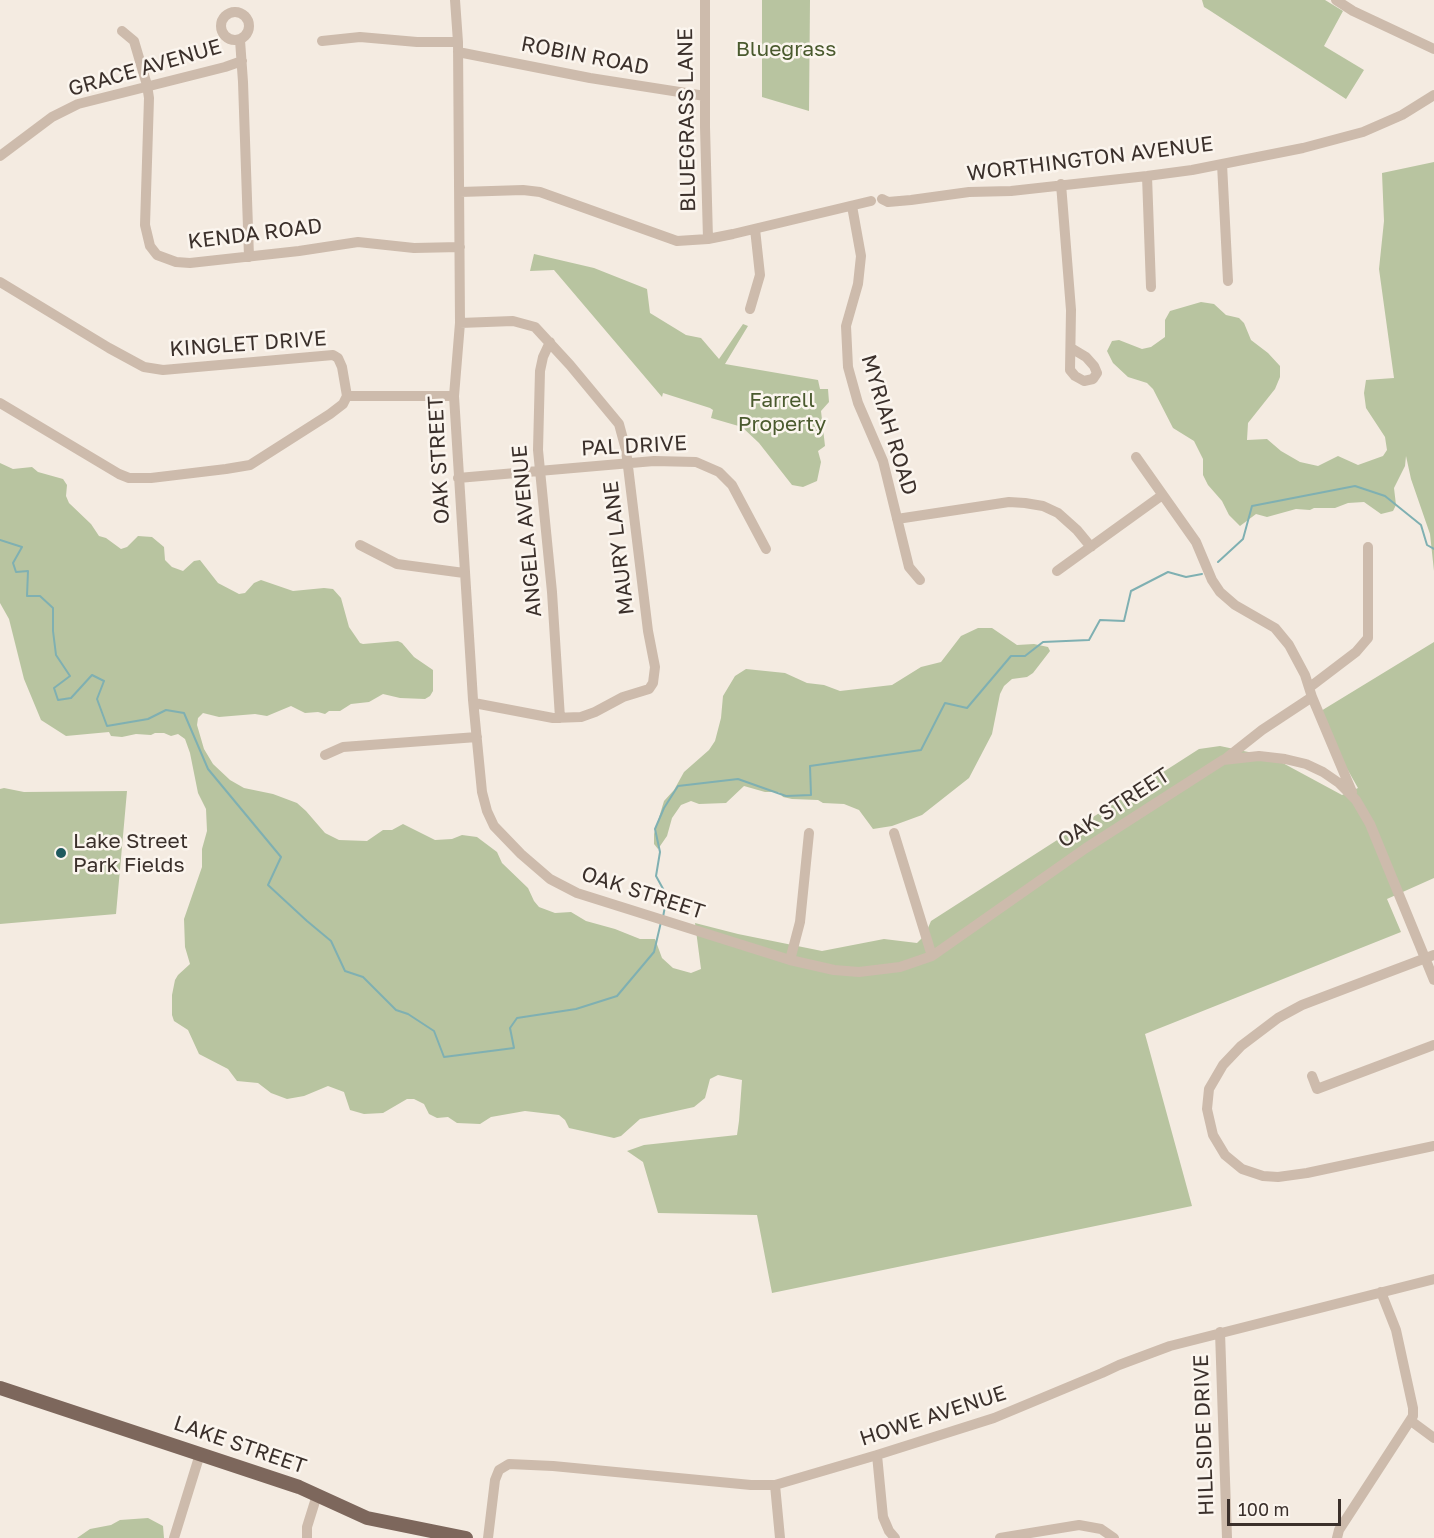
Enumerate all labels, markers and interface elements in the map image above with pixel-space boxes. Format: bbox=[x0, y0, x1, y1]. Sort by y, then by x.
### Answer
street label: BLUEGRASS LANE bbox=[673, 28, 701, 212]
street label: ROBIN ROAD bbox=[519, 31, 651, 81]
street label: GRACE AVENUE bbox=[65, 34, 225, 102]
park label: Bluegrass bbox=[736, 36, 836, 62]
street label: WORTHINGTON AVENUE bbox=[965, 131, 1215, 187]
street label: KENDA ROAD bbox=[186, 213, 324, 255]
street label: KINGLET DRIVE bbox=[169, 326, 327, 362]
street label: MYRIAH ROAD bbox=[856, 352, 922, 498]
park label: Farrell Property bbox=[738, 387, 826, 437]
street label: OAK STREET bbox=[423, 395, 455, 525]
street label: PAL DRIVE bbox=[581, 431, 687, 461]
street label: ANGELA AVENUE bbox=[507, 444, 547, 618]
street label: MAURY LANE bbox=[598, 480, 640, 616]
street label: OAK STREET bbox=[1053, 762, 1175, 854]
place label: Lake Street Park Fields bbox=[73, 828, 188, 878]
marker: Lake Street Park Fields bbox=[54, 846, 68, 860]
street label: OAK STREET bbox=[578, 861, 708, 925]
street label: HILLSIDE DRIVE bbox=[1189, 1354, 1219, 1516]
street label: HOWE AVENUE bbox=[857, 1380, 1009, 1452]
street label: LAKE STREET bbox=[170, 1411, 310, 1479]
scale bar bbox=[1230, 1487, 1344, 1525]
text: 100 m bbox=[1238, 1498, 1289, 1520]

